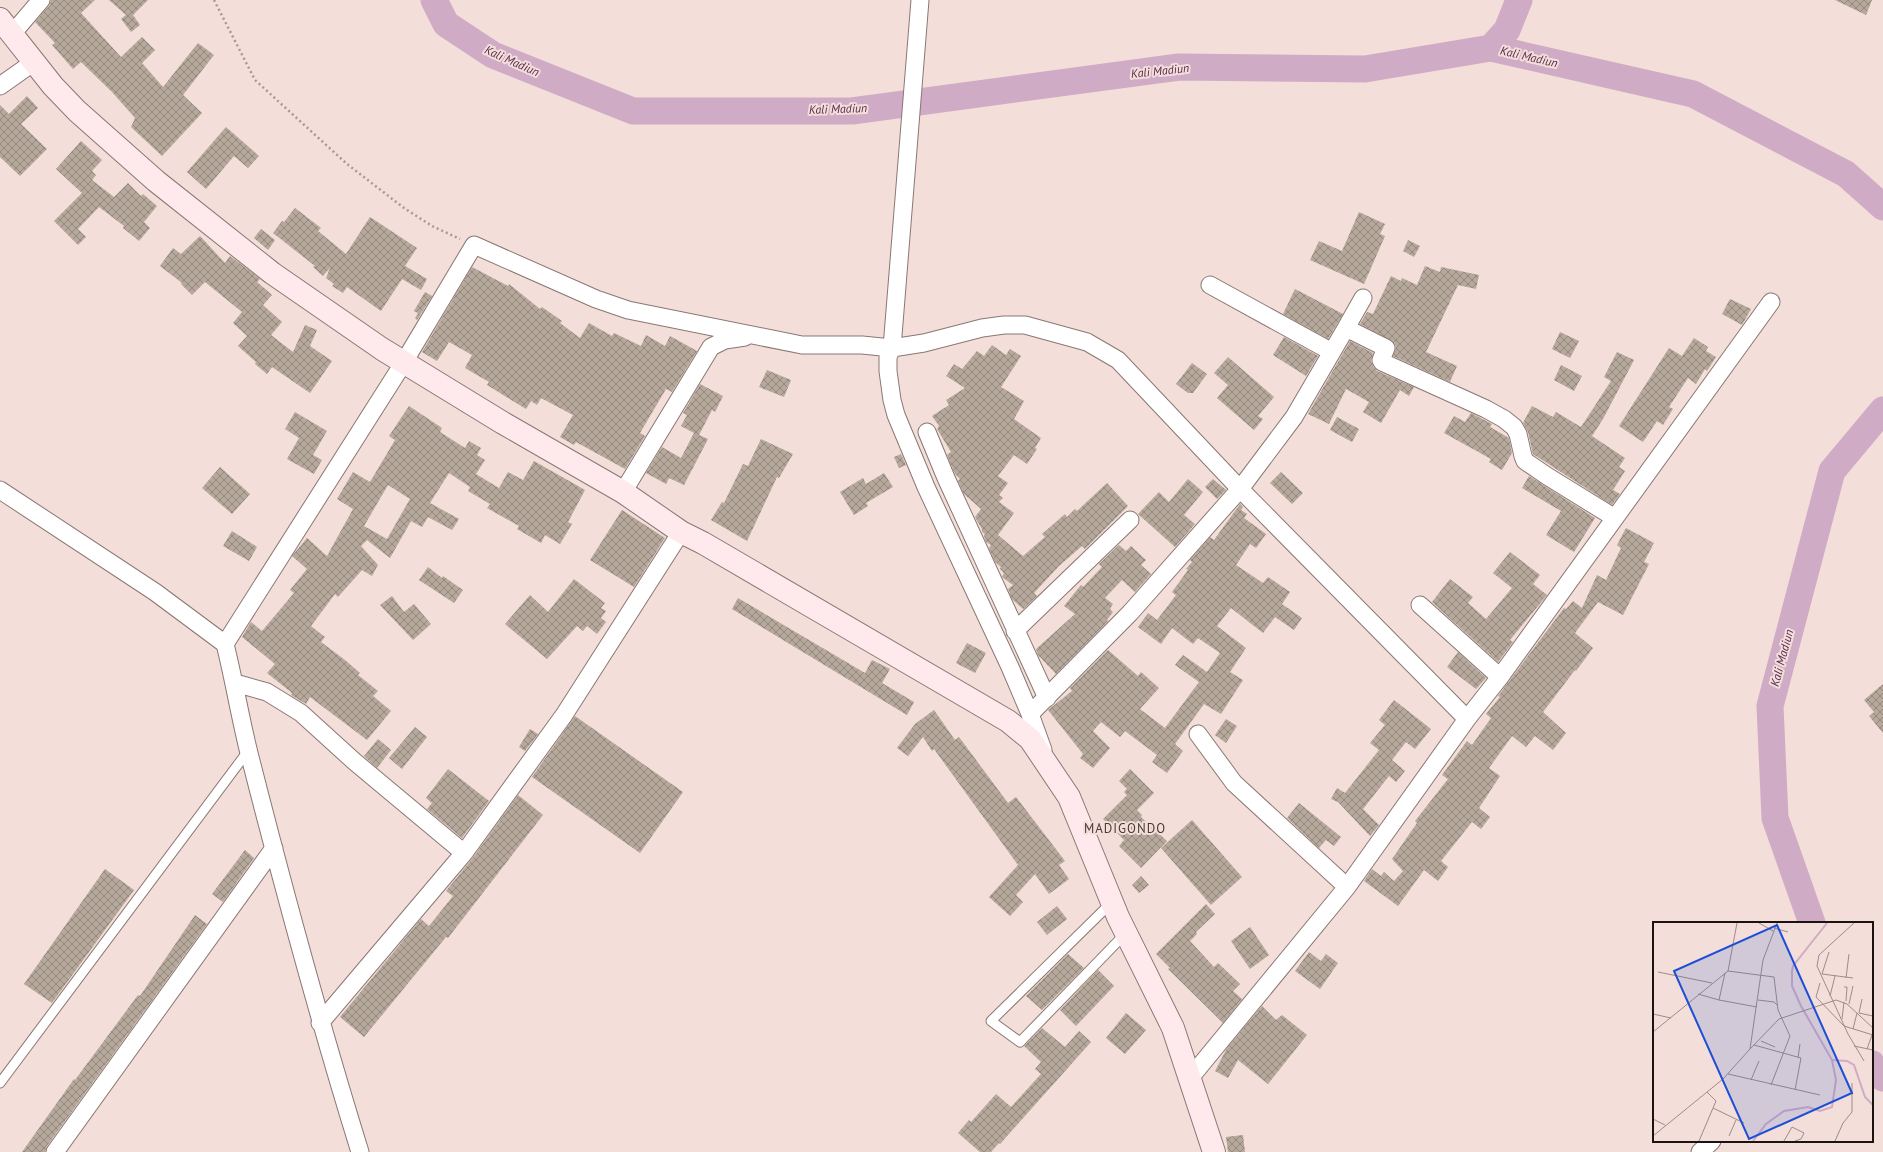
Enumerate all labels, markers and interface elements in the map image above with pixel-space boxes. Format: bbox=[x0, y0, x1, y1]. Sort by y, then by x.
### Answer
water label: Kali Madiun bbox=[482, 42, 542, 79]
water label: Kali Madiun bbox=[1499, 43, 1559, 70]
water label: Kali Madiun bbox=[1130, 60, 1190, 81]
water label: Kali Madiun bbox=[808, 100, 867, 117]
water label: Kali Madiun bbox=[1767, 628, 1796, 688]
district label: MADIGONDO bbox=[1084, 820, 1166, 837]
inset map bbox=[1653, 922, 1873, 1142]

